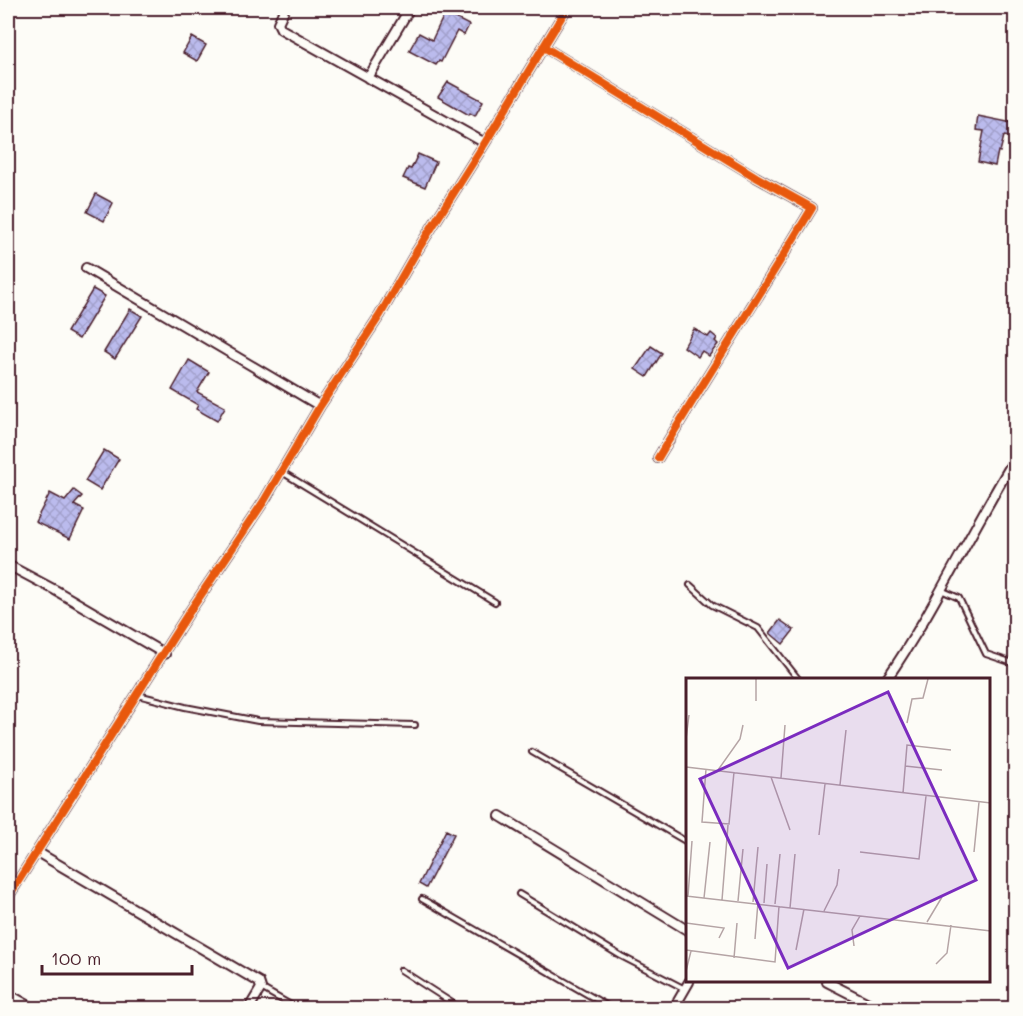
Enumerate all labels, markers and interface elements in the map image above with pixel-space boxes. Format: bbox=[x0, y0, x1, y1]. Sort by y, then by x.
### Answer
inset map bbox=[686, 678, 990, 983]
scale bar bbox=[42, 938, 192, 976]
text: 100 m bbox=[51, 946, 101, 970]

